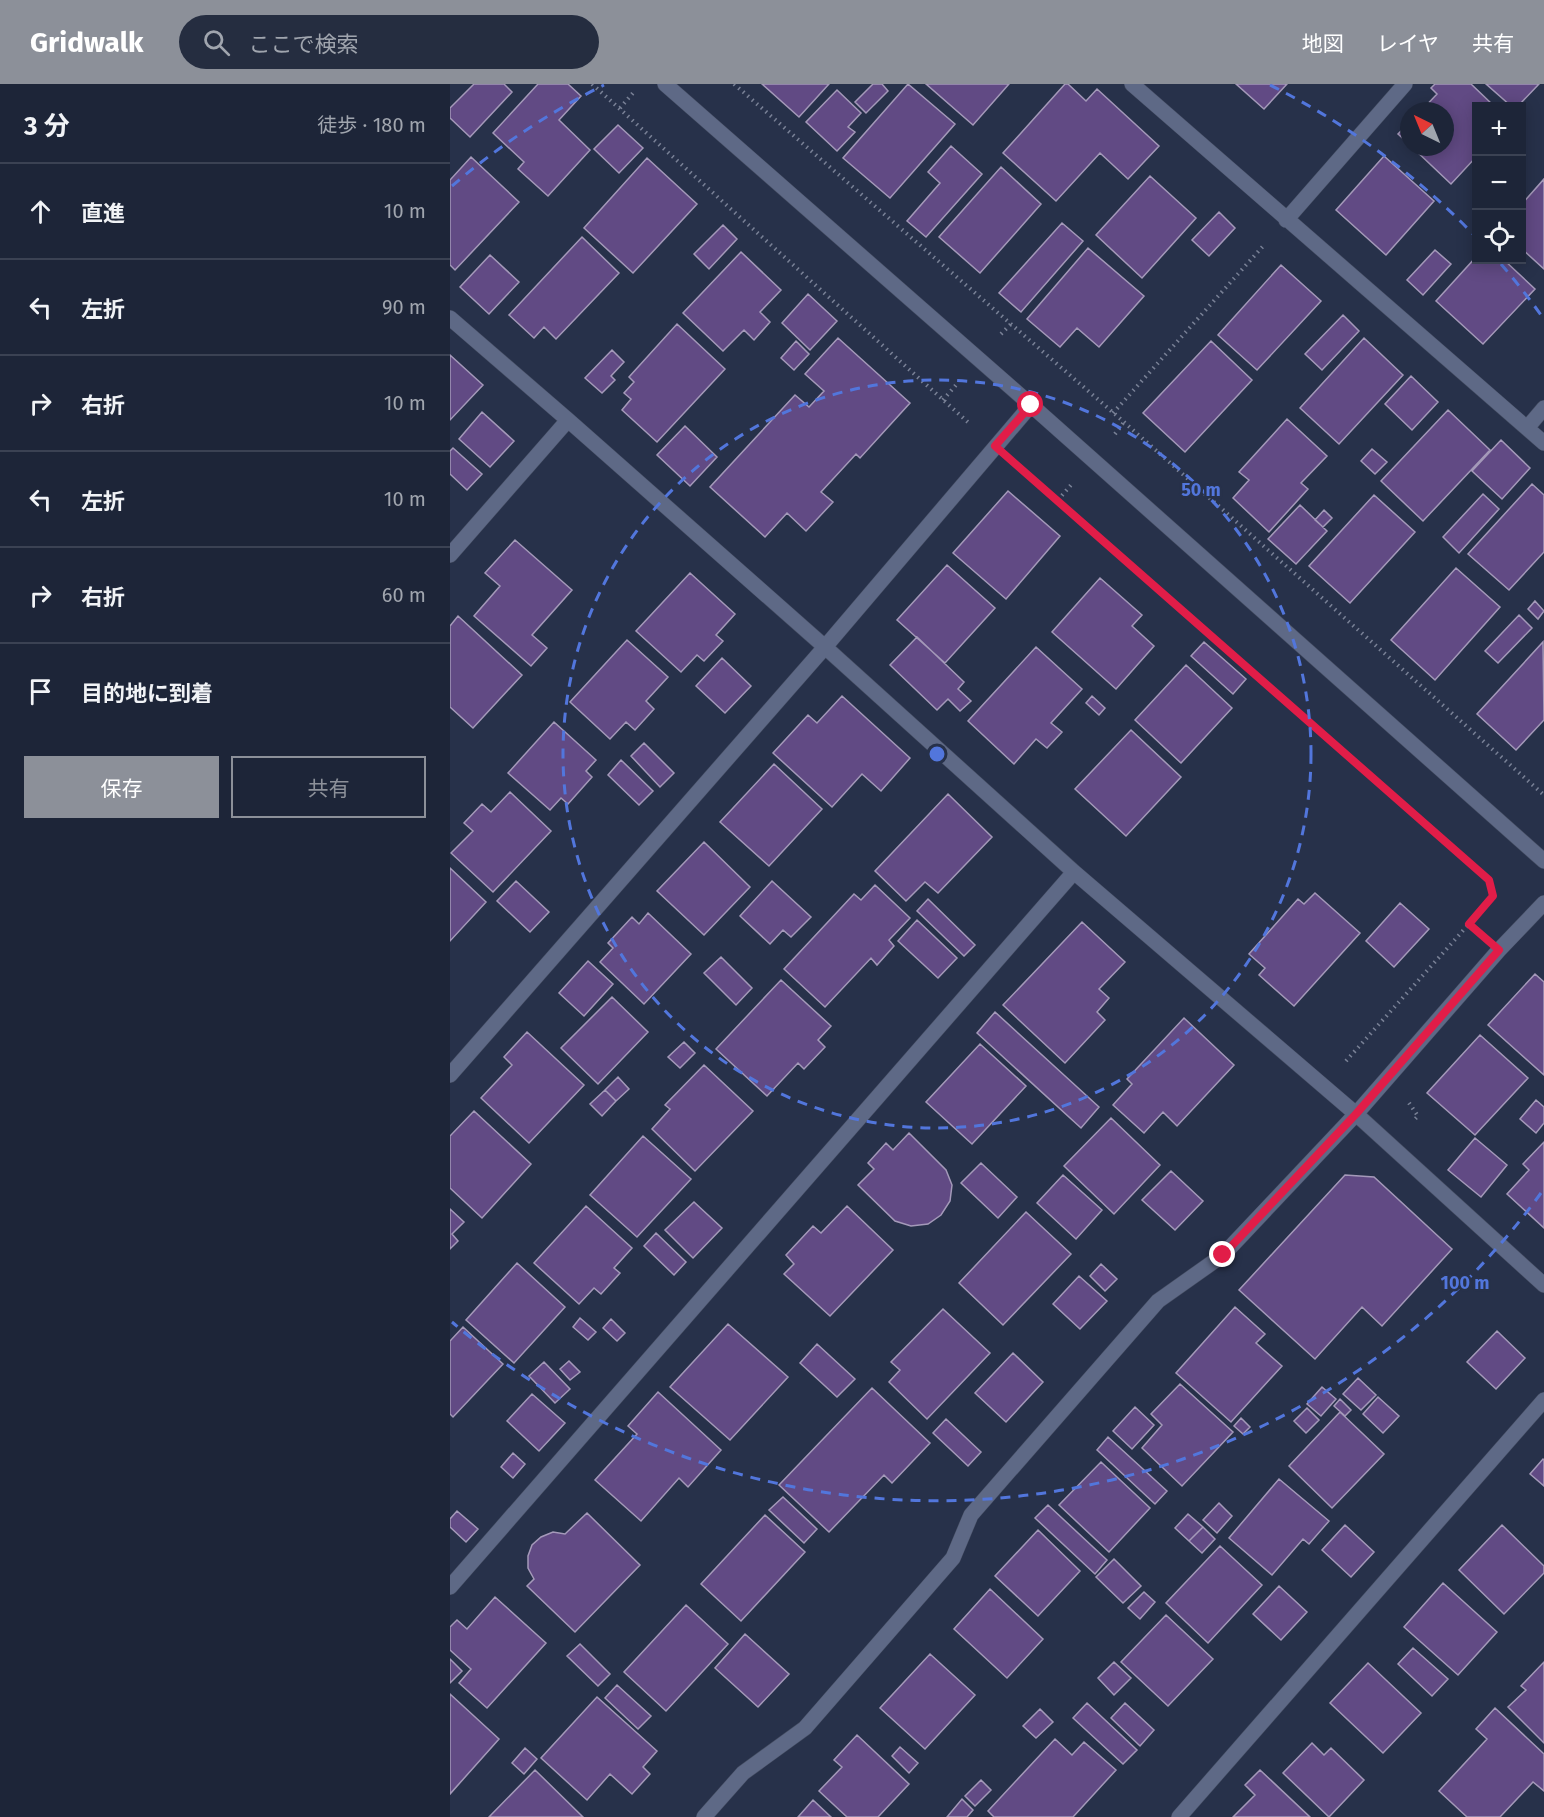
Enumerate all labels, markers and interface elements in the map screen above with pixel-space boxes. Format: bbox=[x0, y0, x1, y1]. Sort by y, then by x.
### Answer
search box bbox=[179, 15, 599, 69]
text: Gridwalk bbox=[30, 26, 143, 59]
icon: search bbox=[200, 26, 233, 59]
text: ここで検索 bbox=[248, 31, 358, 58]
text: 地図 bbox=[1302, 31, 1344, 57]
text: レイヤ bbox=[1377, 31, 1439, 57]
text: 共有 bbox=[1472, 31, 1514, 57]
north arrow bbox=[1400, 102, 1454, 156]
map controls bbox=[1472, 102, 1526, 264]
button: + bbox=[1472, 102, 1526, 156]
text: 3 分 bbox=[24, 111, 70, 142]
text: 徒歩 · 180 m bbox=[317, 113, 426, 137]
button: − bbox=[1472, 156, 1526, 210]
icon: ahead bbox=[24, 195, 57, 228]
text: 10 m bbox=[384, 199, 426, 223]
text: 直進 bbox=[81, 200, 125, 227]
button: locate bbox=[1472, 210, 1526, 264]
icon: left bbox=[24, 291, 57, 324]
text: 90 m bbox=[382, 295, 426, 319]
text: 左折 bbox=[81, 296, 125, 323]
icon: right bbox=[24, 387, 57, 420]
text: 10 m bbox=[384, 391, 426, 415]
route start bbox=[1017, 391, 1043, 417]
text: 右折 bbox=[81, 392, 125, 419]
text: 50 m bbox=[1181, 479, 1221, 501]
icon: left bbox=[24, 483, 57, 516]
text: 10 m bbox=[384, 487, 426, 511]
text: 左折 bbox=[81, 488, 125, 515]
icon: right bbox=[24, 579, 57, 612]
text: 60 m bbox=[382, 583, 426, 607]
text: 右折 bbox=[81, 584, 125, 611]
icon: arrive bbox=[24, 675, 57, 708]
text: 目的地に到着 bbox=[81, 680, 213, 707]
centre of rings bbox=[927, 744, 947, 764]
button: 保存 bbox=[24, 756, 219, 818]
button: 共有 bbox=[231, 756, 426, 818]
route end bbox=[1209, 1241, 1235, 1267]
text: 100 m bbox=[1441, 1272, 1489, 1294]

